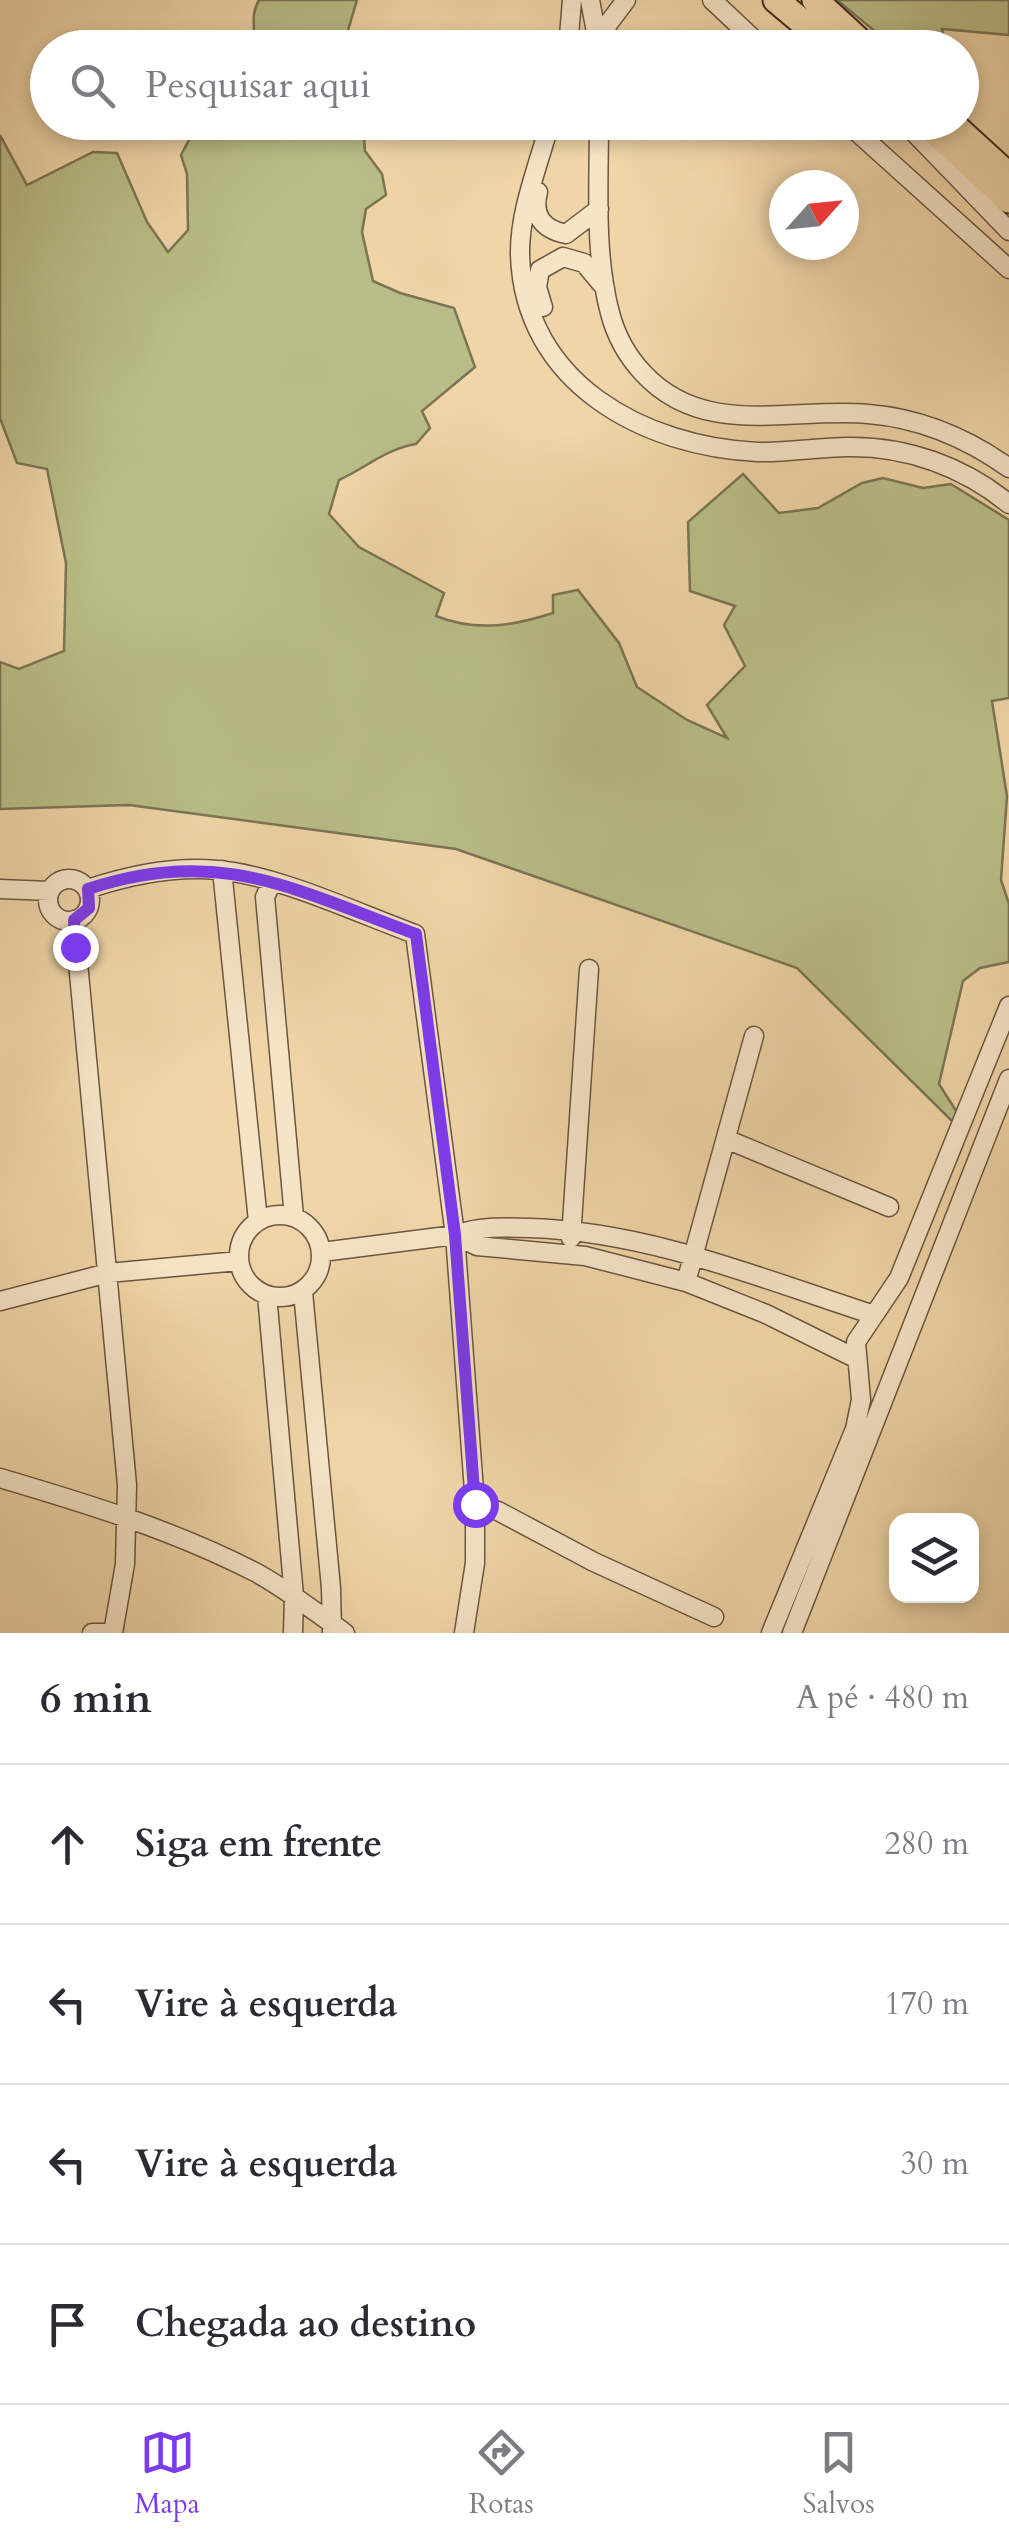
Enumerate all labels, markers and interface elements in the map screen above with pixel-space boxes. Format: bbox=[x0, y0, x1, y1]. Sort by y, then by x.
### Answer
search box bbox=[30, 30, 979, 140]
icon: search bbox=[65, 58, 120, 113]
text: Pesquisar aqui bbox=[145, 59, 371, 111]
north arrow bbox=[769, 170, 859, 260]
route end bbox=[53, 925, 99, 971]
route start bbox=[453, 1482, 499, 1528]
map controls bbox=[889, 1513, 979, 1603]
button: layers bbox=[889, 1513, 979, 1603]
text: 6 min bbox=[40, 1670, 152, 1727]
text: A pé · 480 m bbox=[796, 1676, 969, 1720]
icon: ahead bbox=[40, 1817, 95, 1872]
text: Siga em frente bbox=[135, 1818, 382, 1870]
text: 280 m bbox=[884, 1822, 969, 1866]
icon: left bbox=[40, 1977, 95, 2032]
text: Vire à esquerda bbox=[135, 1978, 397, 2030]
text: 170 m bbox=[884, 1982, 969, 2026]
icon: left bbox=[40, 2137, 95, 2192]
text: Vire à esquerda bbox=[135, 2138, 397, 2190]
text: 30 m bbox=[901, 2142, 969, 2186]
icon: arrive bbox=[40, 2297, 95, 2352]
text: Chegada ao destino bbox=[135, 2298, 476, 2350]
tab: Mapa bbox=[134, 2425, 200, 2523]
tab: Rotas bbox=[469, 2425, 534, 2523]
tab: Salvos bbox=[803, 2425, 875, 2523]

